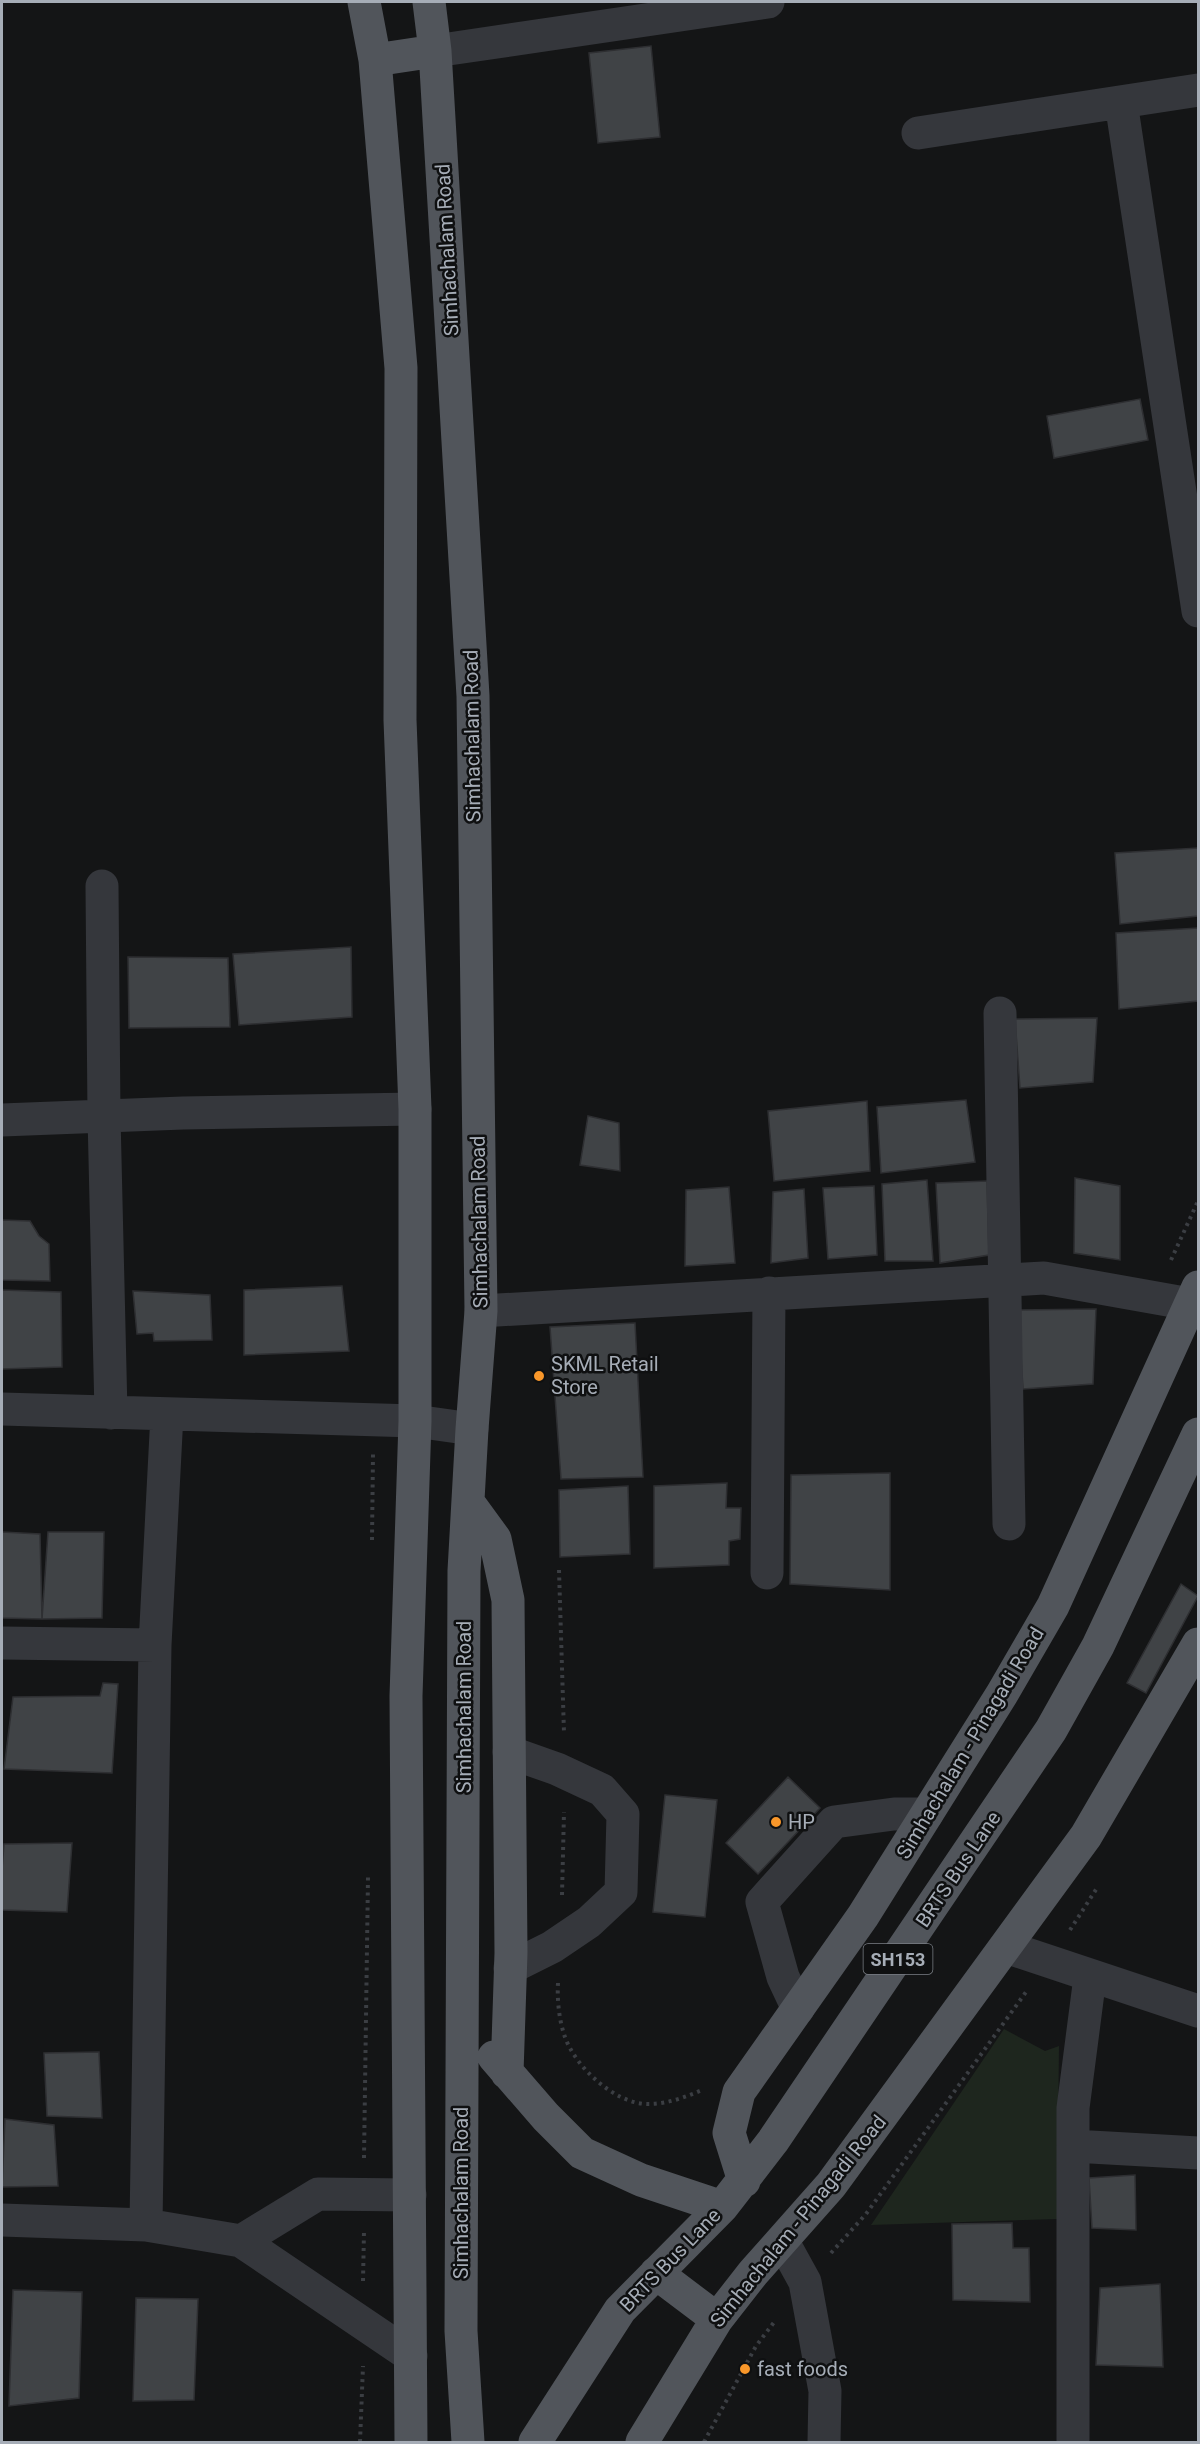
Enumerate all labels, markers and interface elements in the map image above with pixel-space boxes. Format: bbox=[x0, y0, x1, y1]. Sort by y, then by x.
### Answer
street label: Simhachalam Road bbox=[430, 163, 464, 337]
street label: Simhachalam Road bbox=[458, 649, 486, 823]
street label: Simhachalam Road bbox=[465, 1135, 493, 1309]
place label: SKML Retail Store bbox=[551, 1352, 659, 1399]
marker: SKML Retail Store bbox=[532, 1369, 546, 1383]
street label: Simhachalam Road bbox=[452, 1621, 476, 1793]
street label: Simhachalam - Pinagadi Road bbox=[891, 1623, 1049, 1863]
street label: BRTS Bus Lane bbox=[910, 1806, 1006, 1932]
place label: HP bbox=[788, 1810, 815, 1834]
marker: HP bbox=[769, 1815, 783, 1829]
road number: SH153 bbox=[864, 1944, 932, 1974]
street label: Simhachalam Road bbox=[449, 2107, 473, 2279]
street label: Simhachalam - Pinagadi Road bbox=[705, 2110, 891, 2332]
street label: BRTS Bus Lane bbox=[615, 2203, 725, 2317]
place label: fast foods bbox=[757, 2357, 848, 2381]
marker: fast foods bbox=[738, 2362, 752, 2376]

